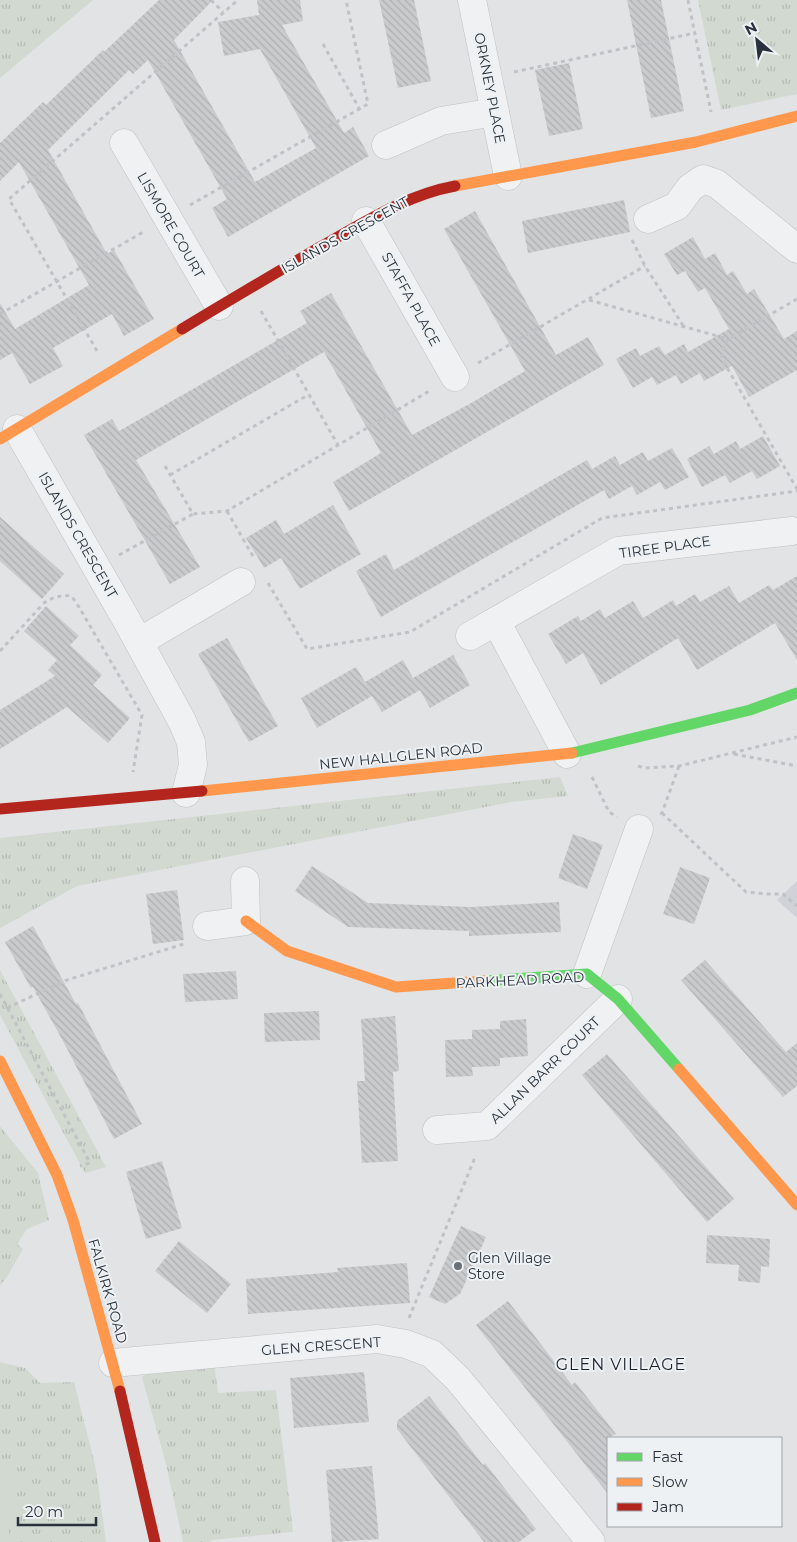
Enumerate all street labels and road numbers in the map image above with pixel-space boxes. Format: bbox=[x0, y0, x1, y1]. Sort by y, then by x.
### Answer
street label: ORKNEY PLACE bbox=[470, 31, 510, 145]
street label: LISMORE COURT bbox=[133, 169, 209, 281]
street label: ISLANDS CRESCENT bbox=[278, 192, 412, 278]
street label: STAFFA PLACE bbox=[378, 249, 444, 349]
street label: ISLANDS CRESCENT bbox=[34, 469, 122, 601]
street label: TIREE PLACE bbox=[618, 532, 712, 562]
street label: NEW HALLGLEN ROAD bbox=[318, 738, 484, 774]
street label: PARKHEAD ROAD bbox=[455, 968, 585, 992]
street label: ALLAN BARR COURT bbox=[486, 1013, 604, 1127]
street label: FALKIRK ROAD bbox=[84, 1237, 132, 1345]
street label: GLEN CRESCENT bbox=[260, 1333, 382, 1359]

